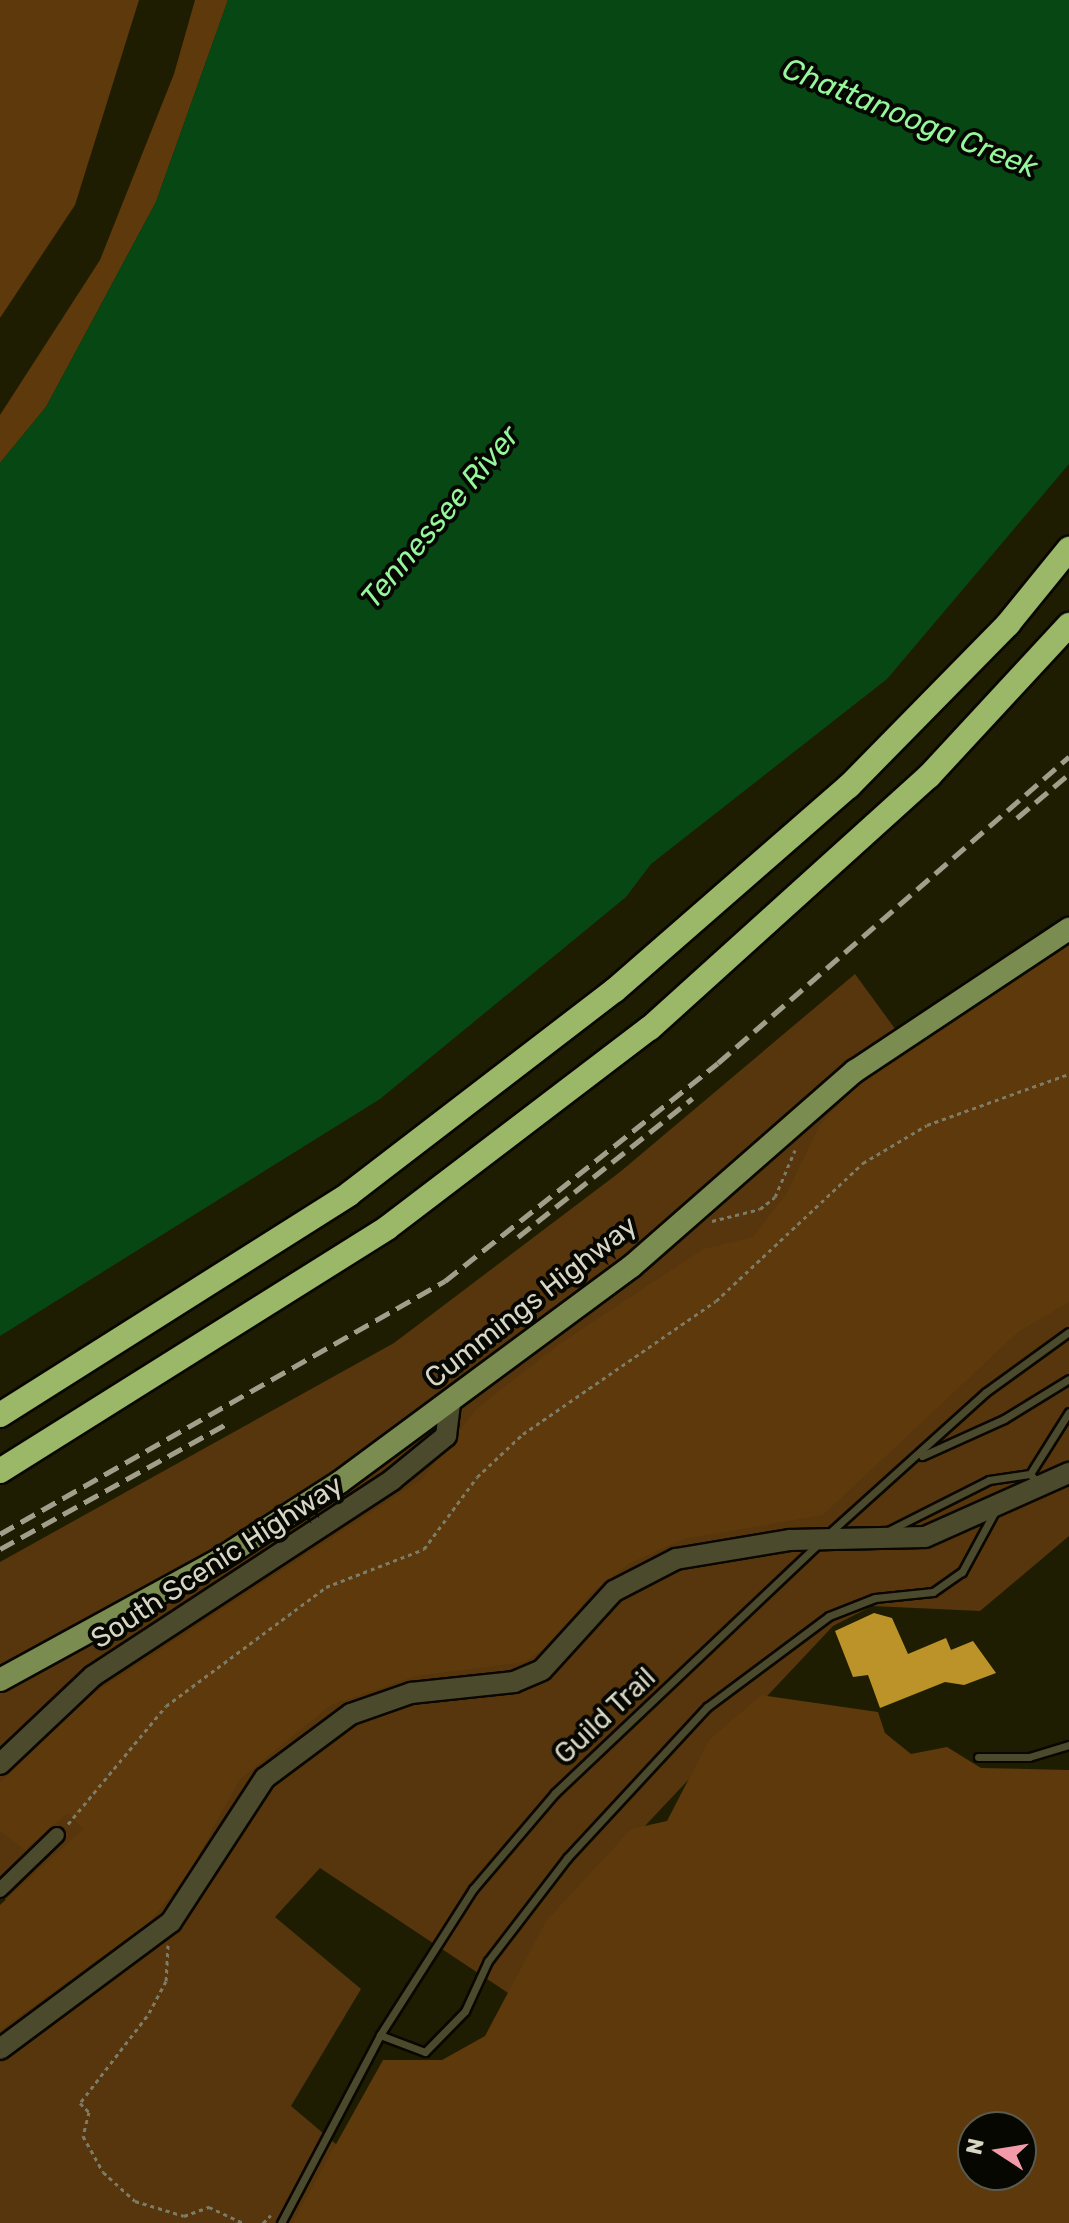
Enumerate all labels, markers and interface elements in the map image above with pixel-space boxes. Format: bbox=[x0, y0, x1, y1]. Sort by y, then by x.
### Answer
water label: Chattanooga Creek bbox=[777, 50, 1043, 186]
water label: Tennessee River bbox=[353, 418, 527, 616]
street label: Cummings Highway bbox=[418, 1209, 644, 1395]
street label: South Scenic Highway bbox=[85, 1468, 349, 1656]
street label: Guild Trail bbox=[547, 1661, 663, 1771]
north arrow bbox=[957, 2111, 1037, 2191]
text: N bbox=[960, 2136, 990, 2157]

